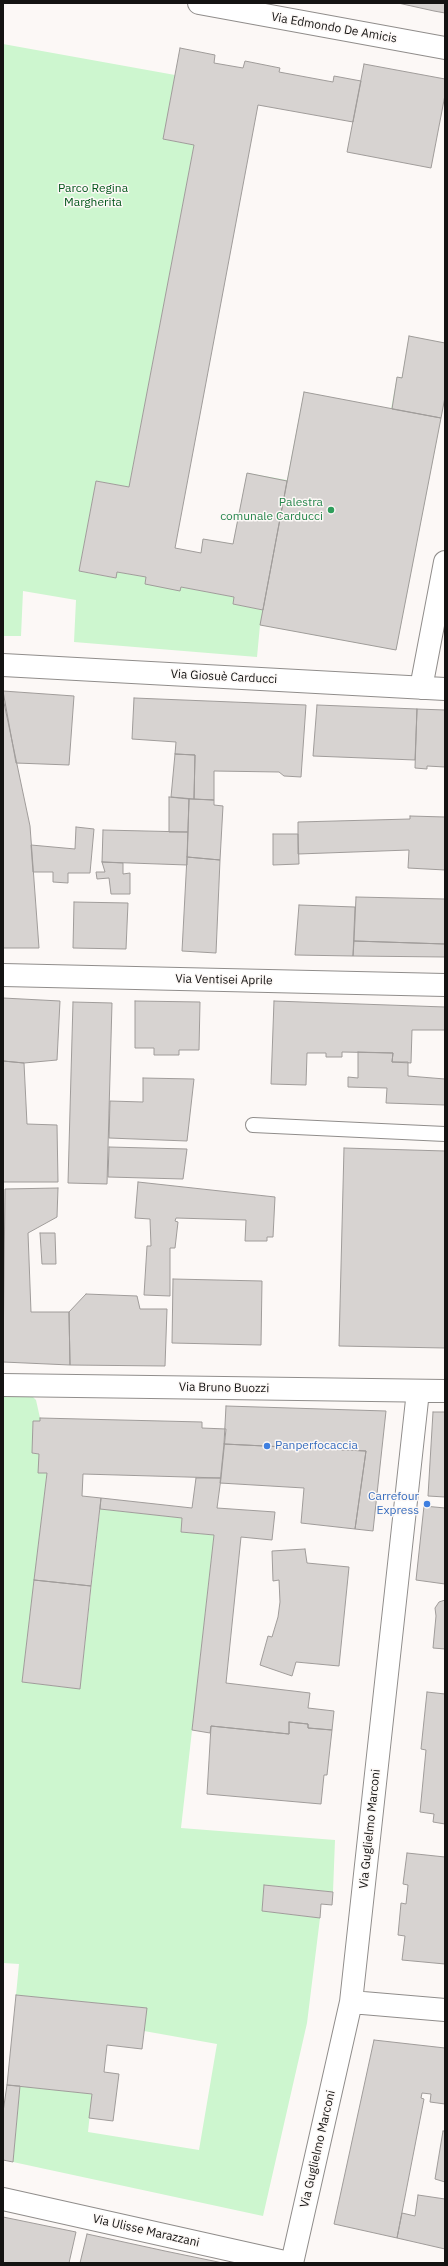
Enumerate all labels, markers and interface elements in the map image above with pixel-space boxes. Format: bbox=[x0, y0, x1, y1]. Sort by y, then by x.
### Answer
street label: Via Edmondo De Amicis bbox=[270, 10, 398, 46]
park label: Parco Regina Margherita bbox=[58, 182, 128, 210]
place label: Palestra comunale Carducci bbox=[220, 496, 323, 524]
marker: Palestra comunale Carducci bbox=[326, 505, 336, 515]
street label: Via Giosuè Carducci bbox=[170, 667, 278, 687]
street label: Via Ventisei Aprile bbox=[175, 972, 273, 988]
street label: Via Bruno Buozzi bbox=[179, 1380, 269, 1396]
place label: Panperfocaccia bbox=[275, 1439, 358, 1453]
marker: Panperfocaccia bbox=[262, 1441, 272, 1451]
place label: Carrefour Express bbox=[368, 1490, 419, 1518]
marker: Carrefour Express bbox=[422, 1499, 432, 1509]
street label: Via Guglielmo Marconi bbox=[357, 1768, 383, 1890]
street label: Via Guglielmo Marconi bbox=[297, 2089, 339, 2209]
street label: Via Ulisse Marazzani bbox=[91, 2212, 201, 2250]

